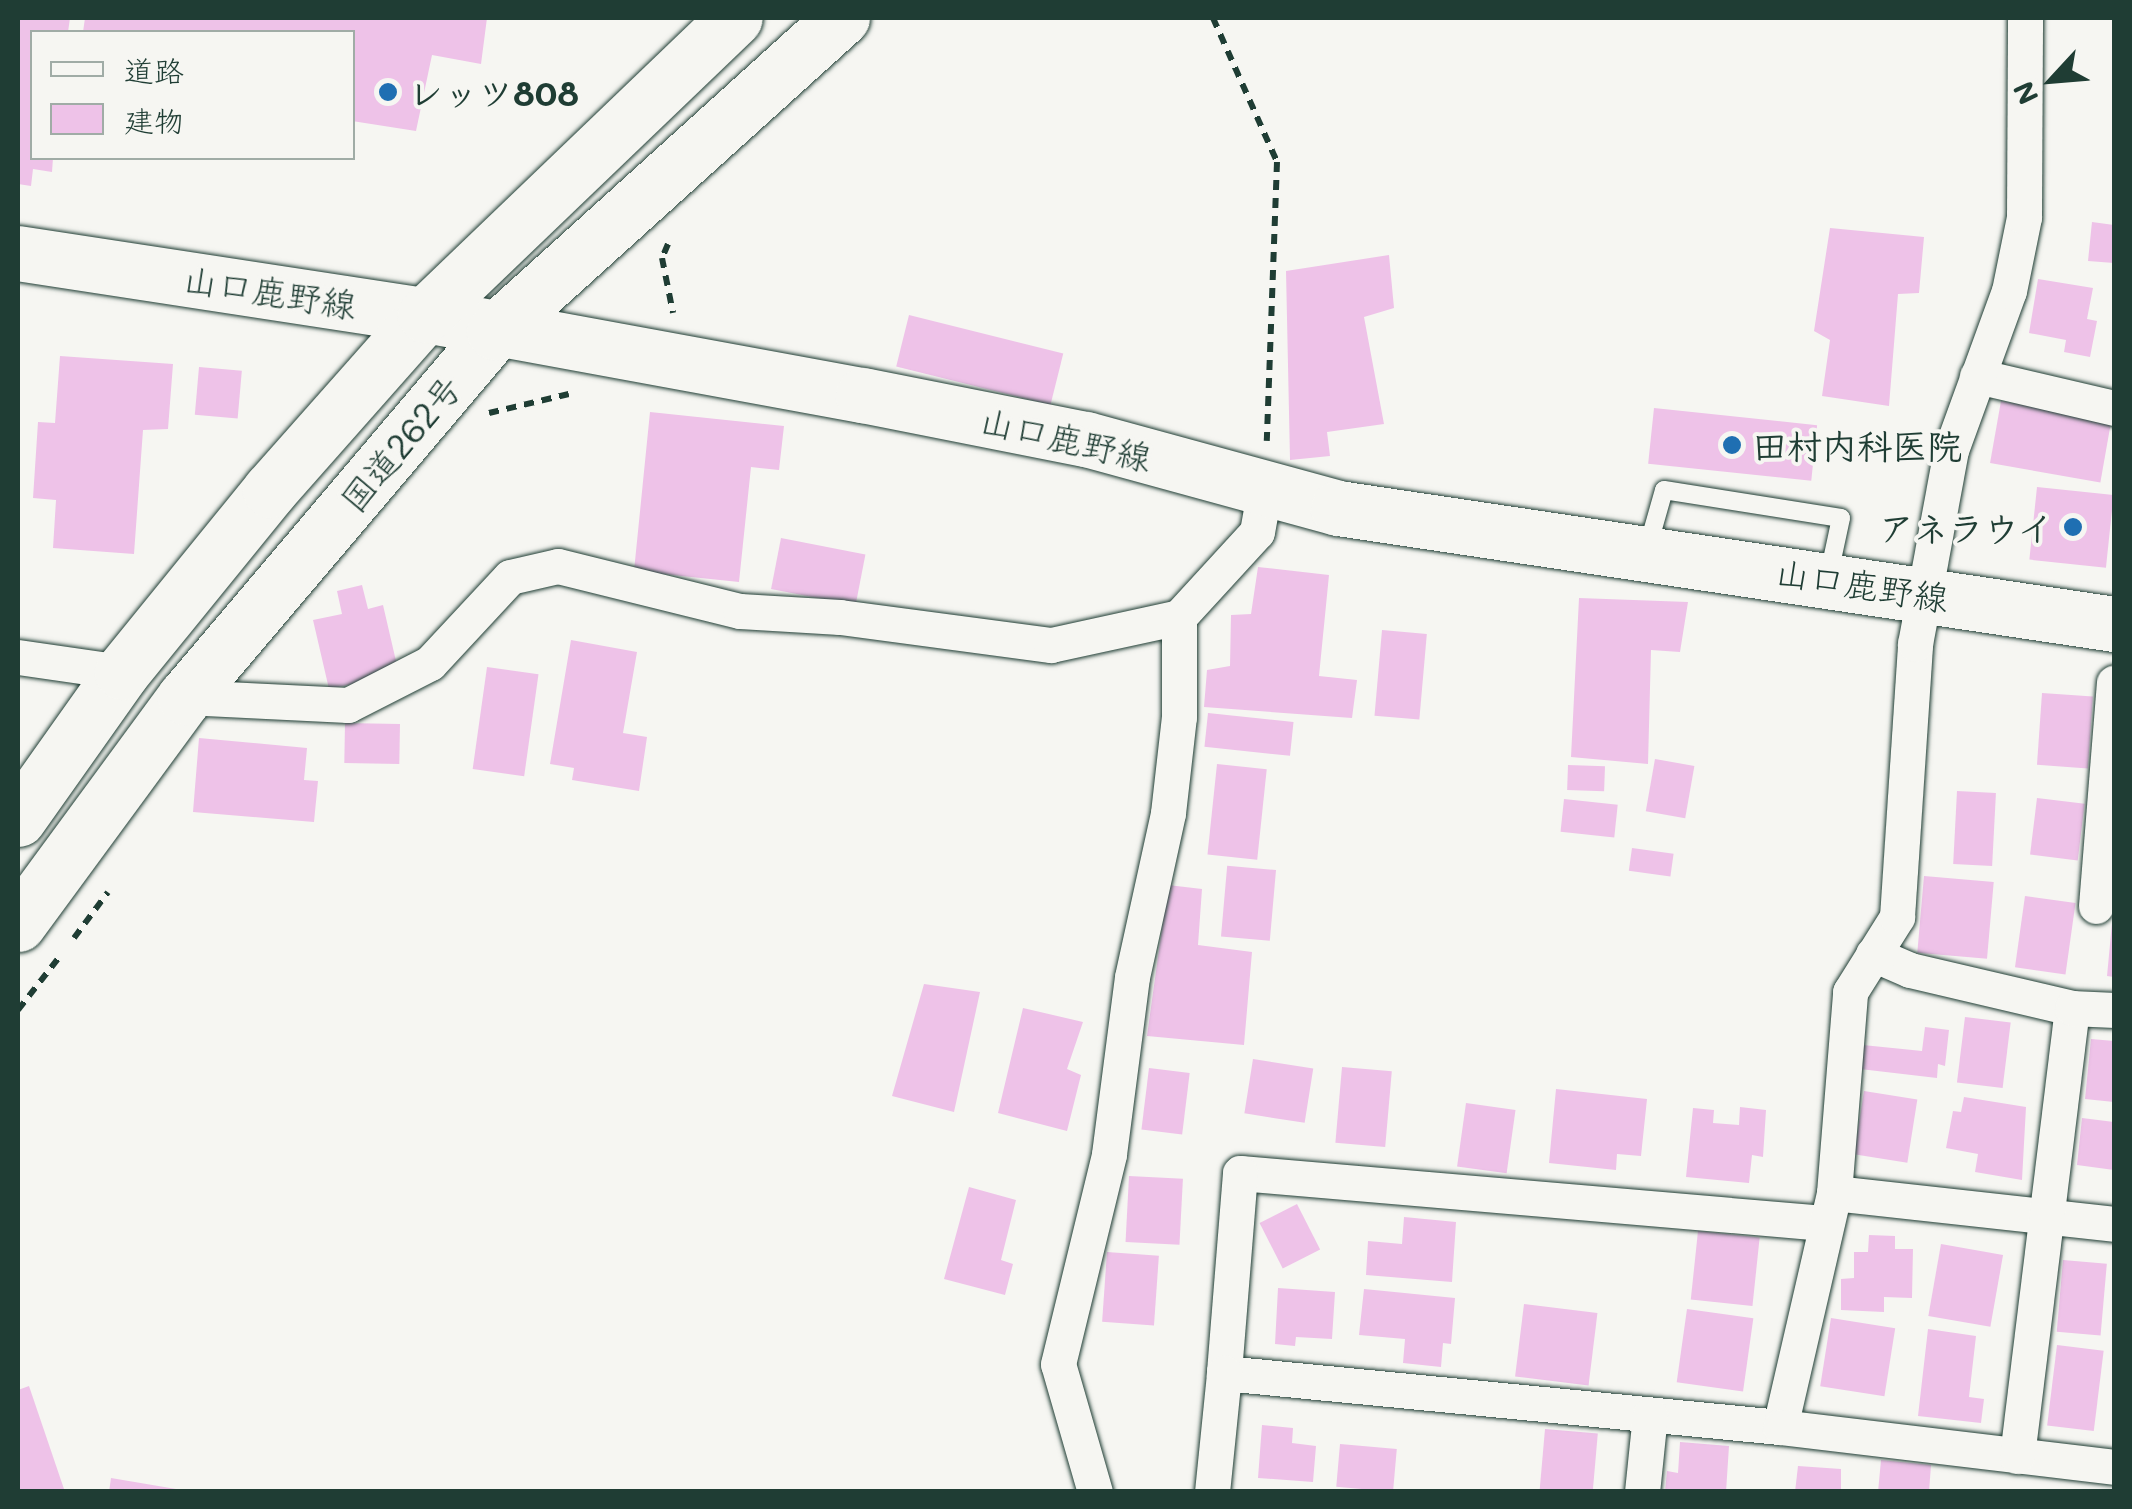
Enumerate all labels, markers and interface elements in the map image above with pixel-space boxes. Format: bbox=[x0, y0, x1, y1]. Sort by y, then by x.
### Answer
legend bbox=[30, 30, 355, 160]
north arrow bbox=[2002, 30, 2102, 130]
text: 道路 bbox=[124, 50, 184, 90]
place label: レッツ808 bbox=[408, 71, 579, 113]
text: N bbox=[2004, 76, 2046, 111]
marker: レッツ808 bbox=[377, 81, 399, 103]
text: 建物 bbox=[124, 100, 184, 140]
street label: 山口鹿野線 bbox=[180, 257, 360, 325]
street label: 国道262号 bbox=[331, 366, 469, 520]
street label: 山口鹿野線 bbox=[976, 398, 1156, 478]
place label: 田村内科医院 bbox=[1752, 424, 1962, 466]
marker: 田村内科医院 bbox=[1721, 434, 1743, 456]
place label: アネラウイ bbox=[1878, 506, 2053, 548]
marker: アネラウイ bbox=[2062, 516, 2084, 538]
street label: 山口鹿野線 bbox=[1772, 550, 1952, 618]

